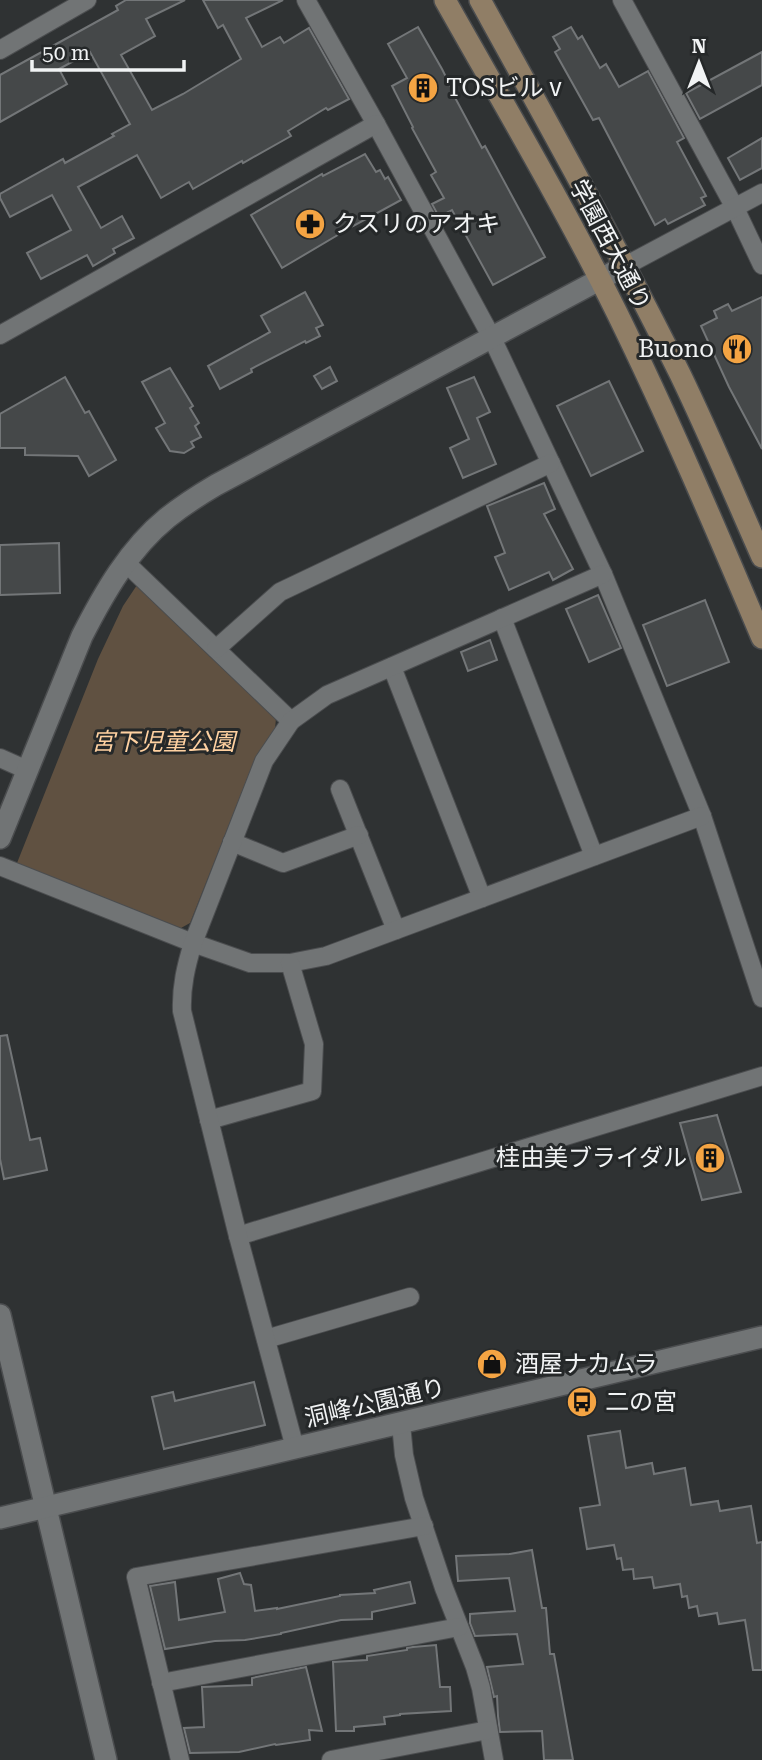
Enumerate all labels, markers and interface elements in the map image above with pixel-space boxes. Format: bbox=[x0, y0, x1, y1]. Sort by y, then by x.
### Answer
scale bar bbox=[32, 28, 184, 72]
north arrow bbox=[664, 28, 734, 98]
text: N bbox=[692, 35, 707, 58]
text: 50 m bbox=[42, 41, 90, 65]
building icon: TOSビルⅴ bbox=[406, 71, 440, 105]
place label: TOSビルⅴ bbox=[446, 74, 567, 102]
street label: 学園西大通り bbox=[564, 175, 656, 315]
pharmacy icon: クスリのアオキ bbox=[293, 207, 327, 241]
place label: クスリのアオキ bbox=[333, 210, 500, 238]
restaurant icon: Buono bbox=[720, 332, 754, 366]
place label: Buono bbox=[638, 335, 714, 363]
park label: 宮下児童公園 bbox=[91, 728, 238, 756]
building icon: 桂由美ブライダル bbox=[693, 1141, 727, 1175]
place label: 桂由美ブライダル bbox=[496, 1144, 687, 1172]
shop icon: 酒屋ナカムラ bbox=[475, 1347, 509, 1381]
place label: 酒屋ナカムラ bbox=[515, 1350, 658, 1378]
street label: 洞峰公園通り bbox=[302, 1373, 448, 1433]
bus stop icon: 二の宮 bbox=[565, 1385, 599, 1419]
place label: 二の宮 bbox=[605, 1388, 677, 1416]

